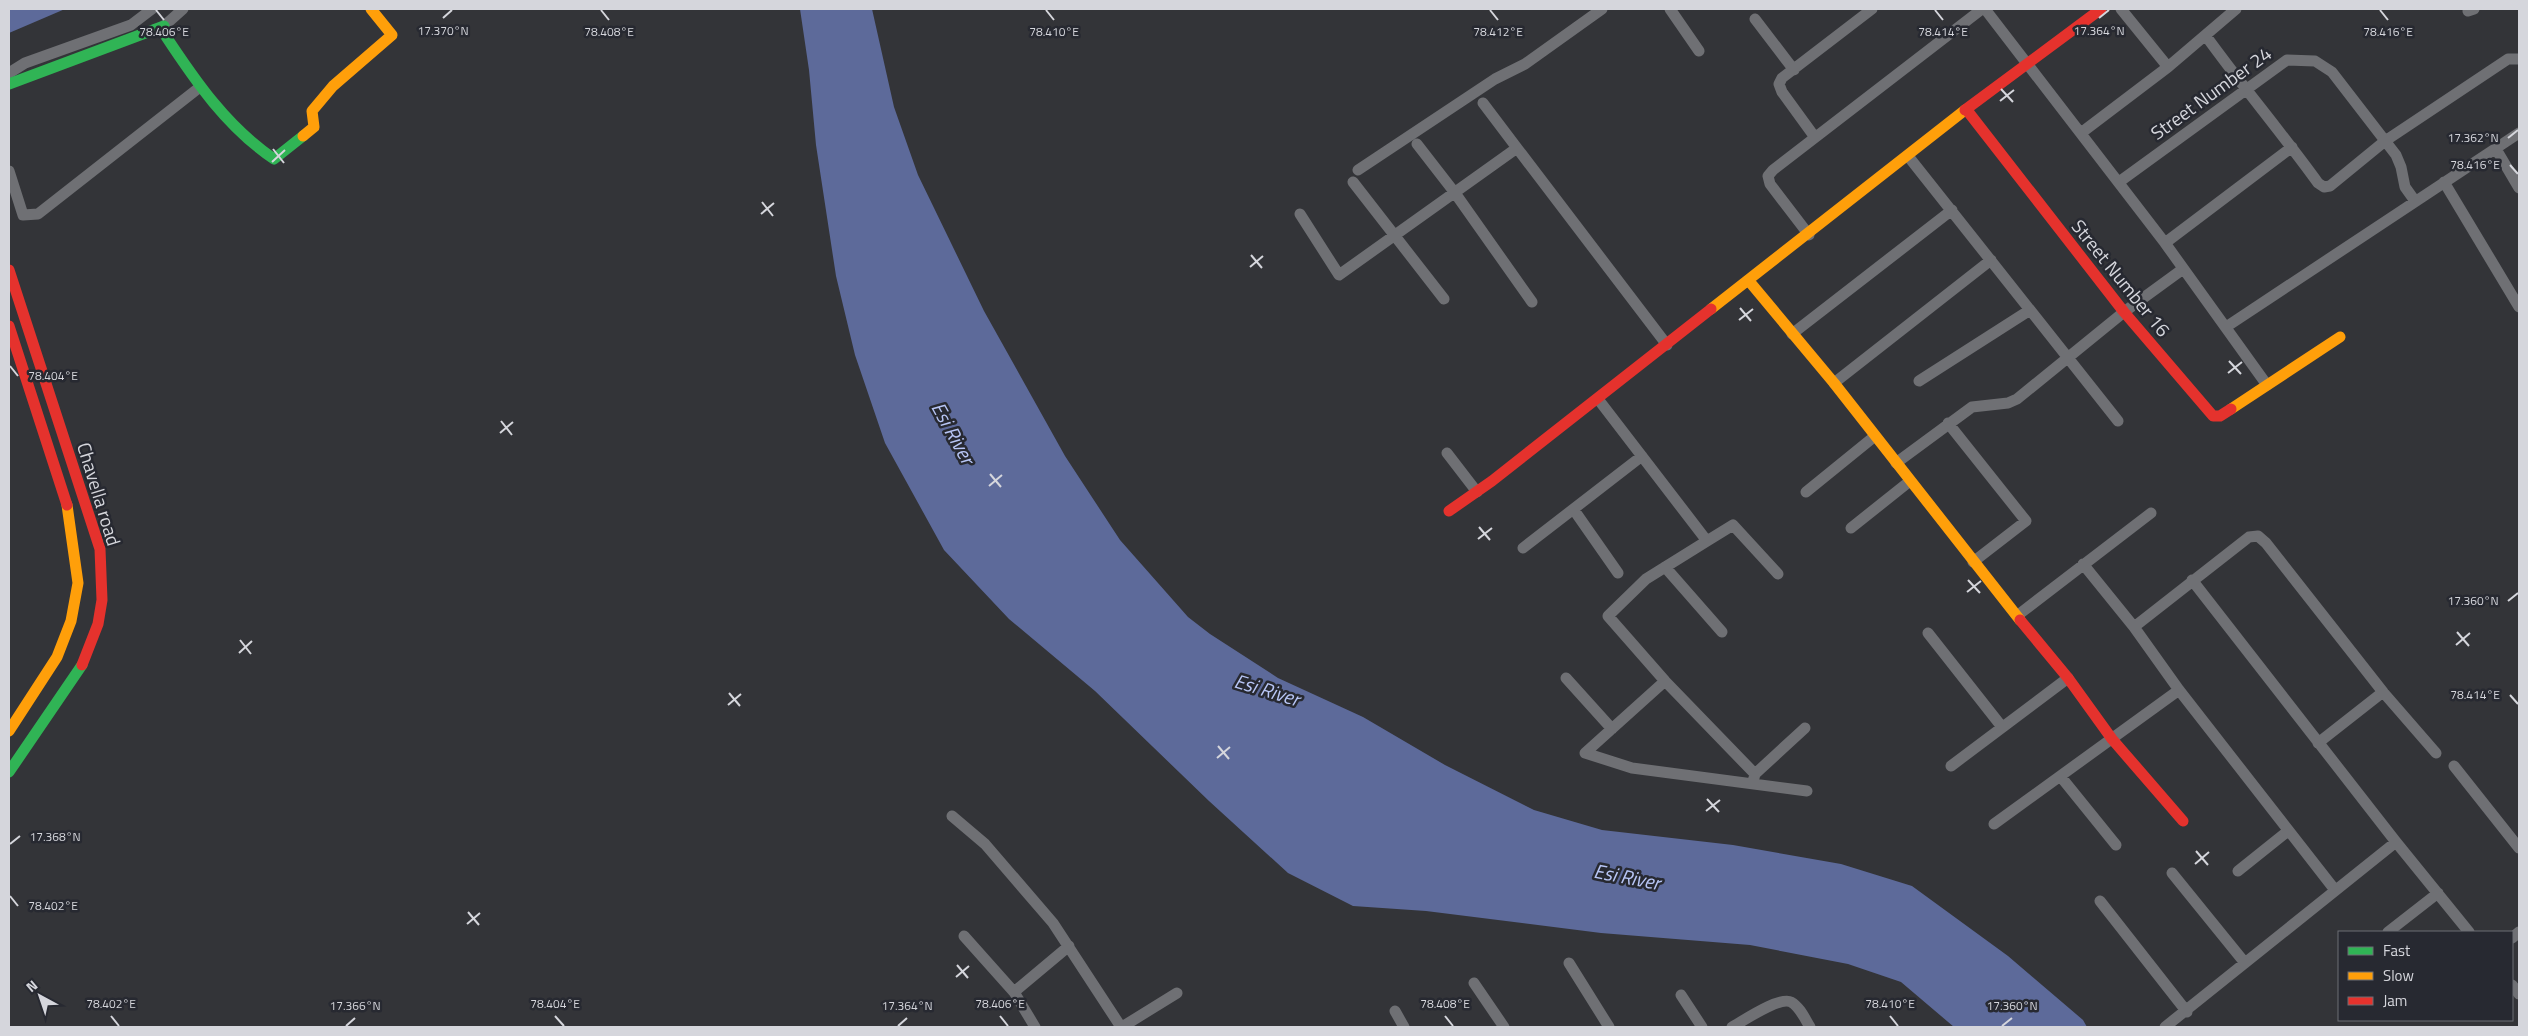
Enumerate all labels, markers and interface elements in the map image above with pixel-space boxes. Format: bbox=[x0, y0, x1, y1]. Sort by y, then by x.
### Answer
text: 17.370°N bbox=[417, 21, 469, 40]
text: 17.364°N bbox=[2073, 21, 2125, 40]
text: 78.406°E bbox=[139, 22, 189, 41]
text: 78.408°E bbox=[584, 22, 634, 41]
text: 78.410°E bbox=[1029, 22, 1079, 41]
text: 78.412°E bbox=[1473, 22, 1523, 41]
text: 78.414°E bbox=[1918, 22, 1968, 41]
text: 78.416°E bbox=[2363, 22, 2413, 41]
street label: Street Number 24 bbox=[2144, 39, 2277, 147]
text: 17.362°N bbox=[2447, 128, 2499, 147]
text: 78.416°E bbox=[2450, 155, 2500, 174]
street label: Street Number 16 bbox=[2065, 213, 2178, 343]
text: 78.404°E bbox=[28, 366, 78, 385]
water label: Esi River bbox=[924, 396, 985, 472]
street label: Chavella road bbox=[70, 438, 129, 549]
text: 17.360°N bbox=[2447, 591, 2499, 610]
water label: Esi River bbox=[1231, 665, 1306, 715]
text: 78.414°E bbox=[2450, 685, 2500, 704]
text: 17.368°N bbox=[29, 827, 81, 846]
water label: Esi River bbox=[1591, 855, 1666, 899]
text: 78.402°E bbox=[28, 896, 78, 915]
legend bbox=[2338, 931, 2513, 1021]
text: Fast bbox=[2383, 939, 2411, 962]
text: Slow bbox=[2383, 964, 2414, 987]
north arrow bbox=[15, 971, 65, 1021]
text: N bbox=[21, 974, 42, 997]
text: Jam bbox=[2383, 989, 2407, 1012]
text: 78.402°E bbox=[86, 994, 136, 1013]
text: 78.404°E bbox=[530, 994, 580, 1013]
text: 78.406°E bbox=[975, 994, 1025, 1013]
text: 78.408°E bbox=[1420, 994, 1470, 1013]
text: 78.410°E bbox=[1865, 994, 1915, 1013]
text: 17.366°N bbox=[329, 996, 381, 1015]
text: 17.364°N bbox=[881, 996, 933, 1015]
text: 17.360°N bbox=[1986, 996, 2038, 1015]

